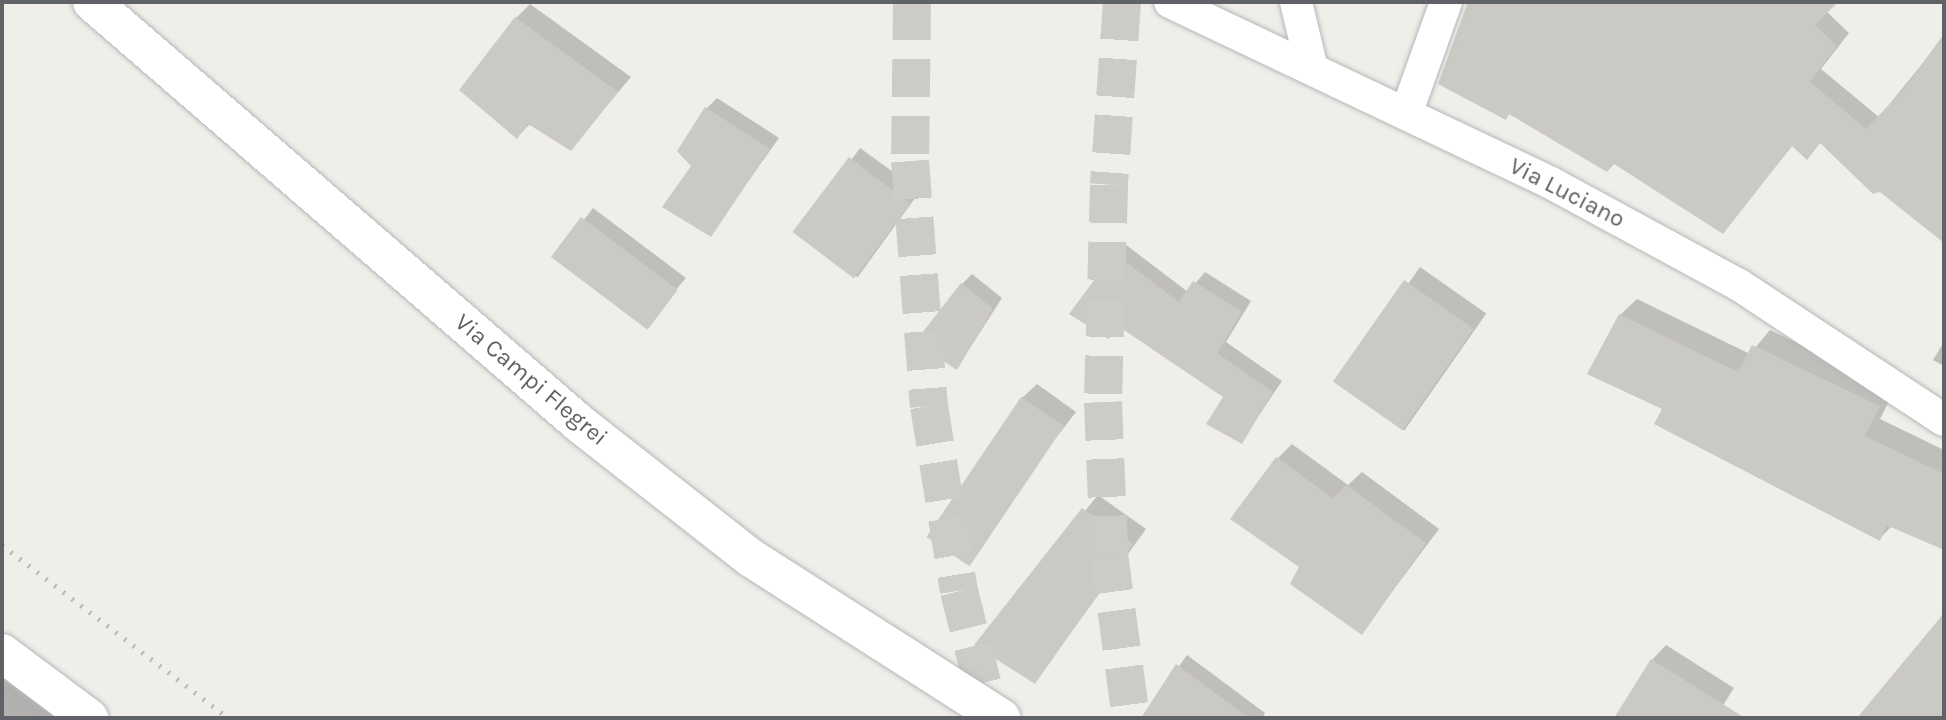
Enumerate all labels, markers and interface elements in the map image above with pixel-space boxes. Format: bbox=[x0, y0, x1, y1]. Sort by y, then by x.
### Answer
street label: Via Luciano bbox=[1504, 152, 1630, 234]
street label: Via Campi Flegrei bbox=[449, 308, 613, 452]

